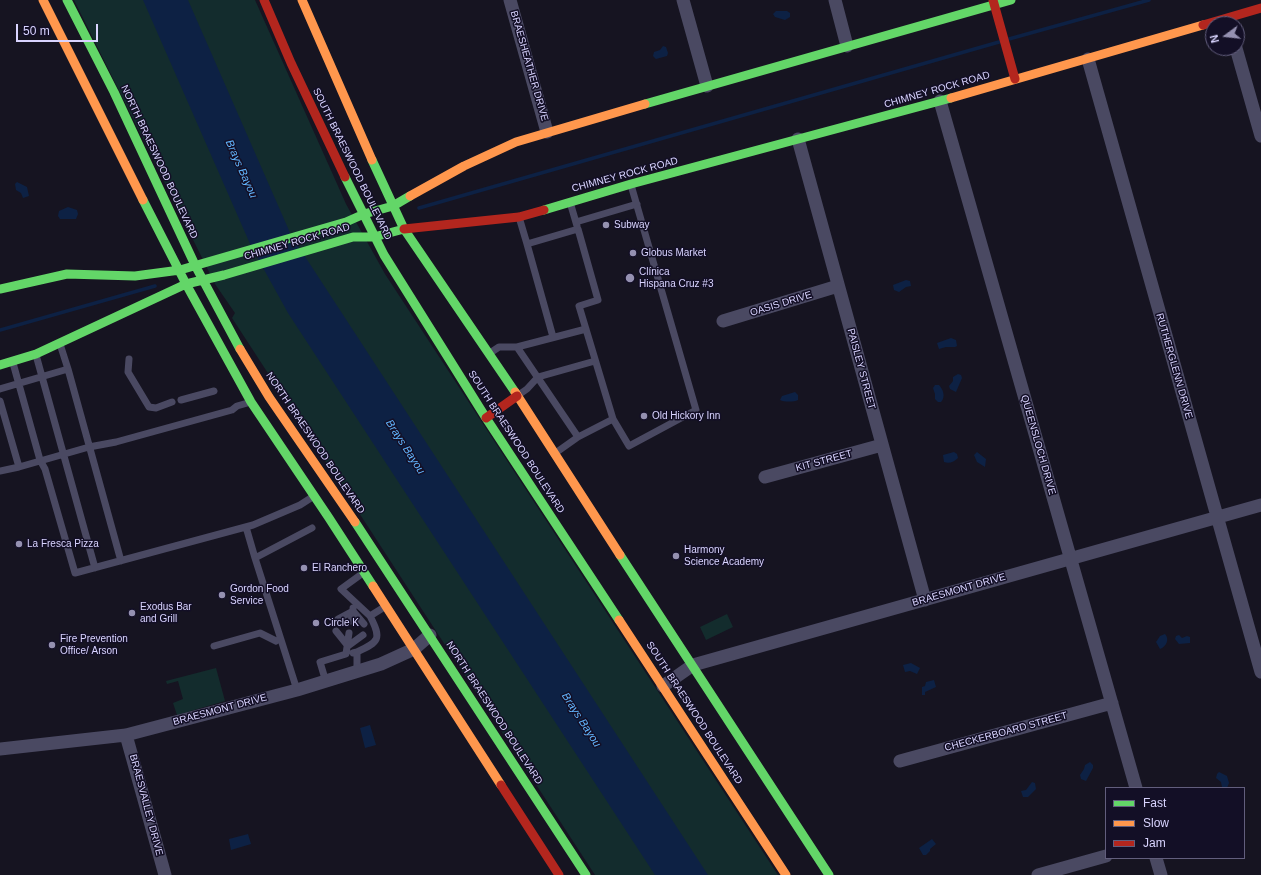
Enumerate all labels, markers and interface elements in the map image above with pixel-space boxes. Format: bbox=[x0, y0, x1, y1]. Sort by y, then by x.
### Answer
street label: BRAESHEATHER DRIVE bbox=[507, 9, 551, 123]
scale bar bbox=[18, 16, 100, 42]
north arrow bbox=[1205, 16, 1245, 56]
text: 50 m bbox=[23, 24, 50, 38]
text: N bbox=[1208, 33, 1221, 44]
street label: CHIMNEY ROCK ROAD bbox=[883, 69, 991, 111]
street label: NORTH BRAESWOOD BOULEVARD bbox=[118, 83, 200, 241]
street label: SOUTH BRAESWOOD BOULEVARD bbox=[310, 86, 394, 242]
water label: Brays Bayou bbox=[222, 138, 260, 200]
street label: CHIMNEY ROCK ROAD bbox=[571, 155, 679, 195]
place label: Subway bbox=[614, 219, 650, 231]
marker: Subway bbox=[601, 220, 611, 230]
street label: CHIMNEY ROCK ROAD bbox=[243, 221, 351, 263]
place label: Globus Market bbox=[641, 247, 706, 259]
marker: Globus Market bbox=[628, 248, 638, 258]
place label: Clínica Hispana Cruz #3 bbox=[639, 266, 713, 290]
marker: Clínica Hispana Cruz #3 bbox=[624, 272, 636, 284]
street label: OASIS DRIVE bbox=[749, 289, 813, 319]
street label: RUTHERGLENN DRIVE bbox=[1153, 312, 1195, 420]
street label: PAISLEY STREET bbox=[844, 327, 878, 411]
street label: SOUTH BRAESWOOD BOULEVARD bbox=[465, 368, 567, 516]
street label: NORTH BRAESWOOD BOULEVARD bbox=[263, 370, 367, 516]
street label: QUEENSLOCH DRIVE bbox=[1018, 394, 1058, 496]
place label: Old Hickory Inn bbox=[652, 410, 720, 422]
marker: Old Hickory Inn bbox=[639, 411, 649, 421]
water label: Brays Bayou bbox=[382, 417, 428, 477]
street label: KIT STREET bbox=[795, 448, 853, 474]
place label: La Fresca Pizza bbox=[27, 538, 99, 550]
marker: La Fresca Pizza bbox=[14, 539, 24, 549]
place label: Harmony Science Academy bbox=[684, 544, 764, 568]
marker: Harmony Science Academy bbox=[671, 551, 681, 561]
place label: El Ranchero bbox=[312, 562, 367, 574]
marker: El Ranchero bbox=[299, 563, 309, 573]
street label: BRAESMONT DRIVE bbox=[911, 571, 1007, 609]
place label: Gordon Food Service bbox=[230, 583, 289, 606]
marker: Gordon Food Service bbox=[217, 590, 227, 600]
place label: Exodus Bar and Grill bbox=[140, 601, 192, 624]
marker: Exodus Bar and Grill bbox=[127, 608, 137, 618]
place label: Circle K bbox=[324, 617, 359, 629]
marker: Circle K bbox=[311, 618, 321, 628]
place label: Fire Prevention Office/ Arson bbox=[60, 633, 128, 656]
street label: NORTH BRAESWOOD BOULEVARD bbox=[443, 639, 545, 787]
street label: SOUTH BRAESWOOD BOULEVARD bbox=[643, 639, 745, 787]
marker: Fire Prevention Office/ Arson bbox=[47, 640, 57, 650]
water label: Brays Bayou bbox=[558, 690, 604, 750]
street label: BRAESMONT DRIVE bbox=[172, 692, 268, 728]
street label: CHECKERBOARD STREET bbox=[943, 710, 1069, 754]
street label: BRAESVALLEY DRIVE bbox=[127, 753, 165, 857]
legend bbox=[1105, 787, 1245, 859]
text: Fast bbox=[1143, 796, 1166, 810]
text: Slow bbox=[1143, 816, 1169, 830]
text: Jam bbox=[1143, 836, 1166, 850]

